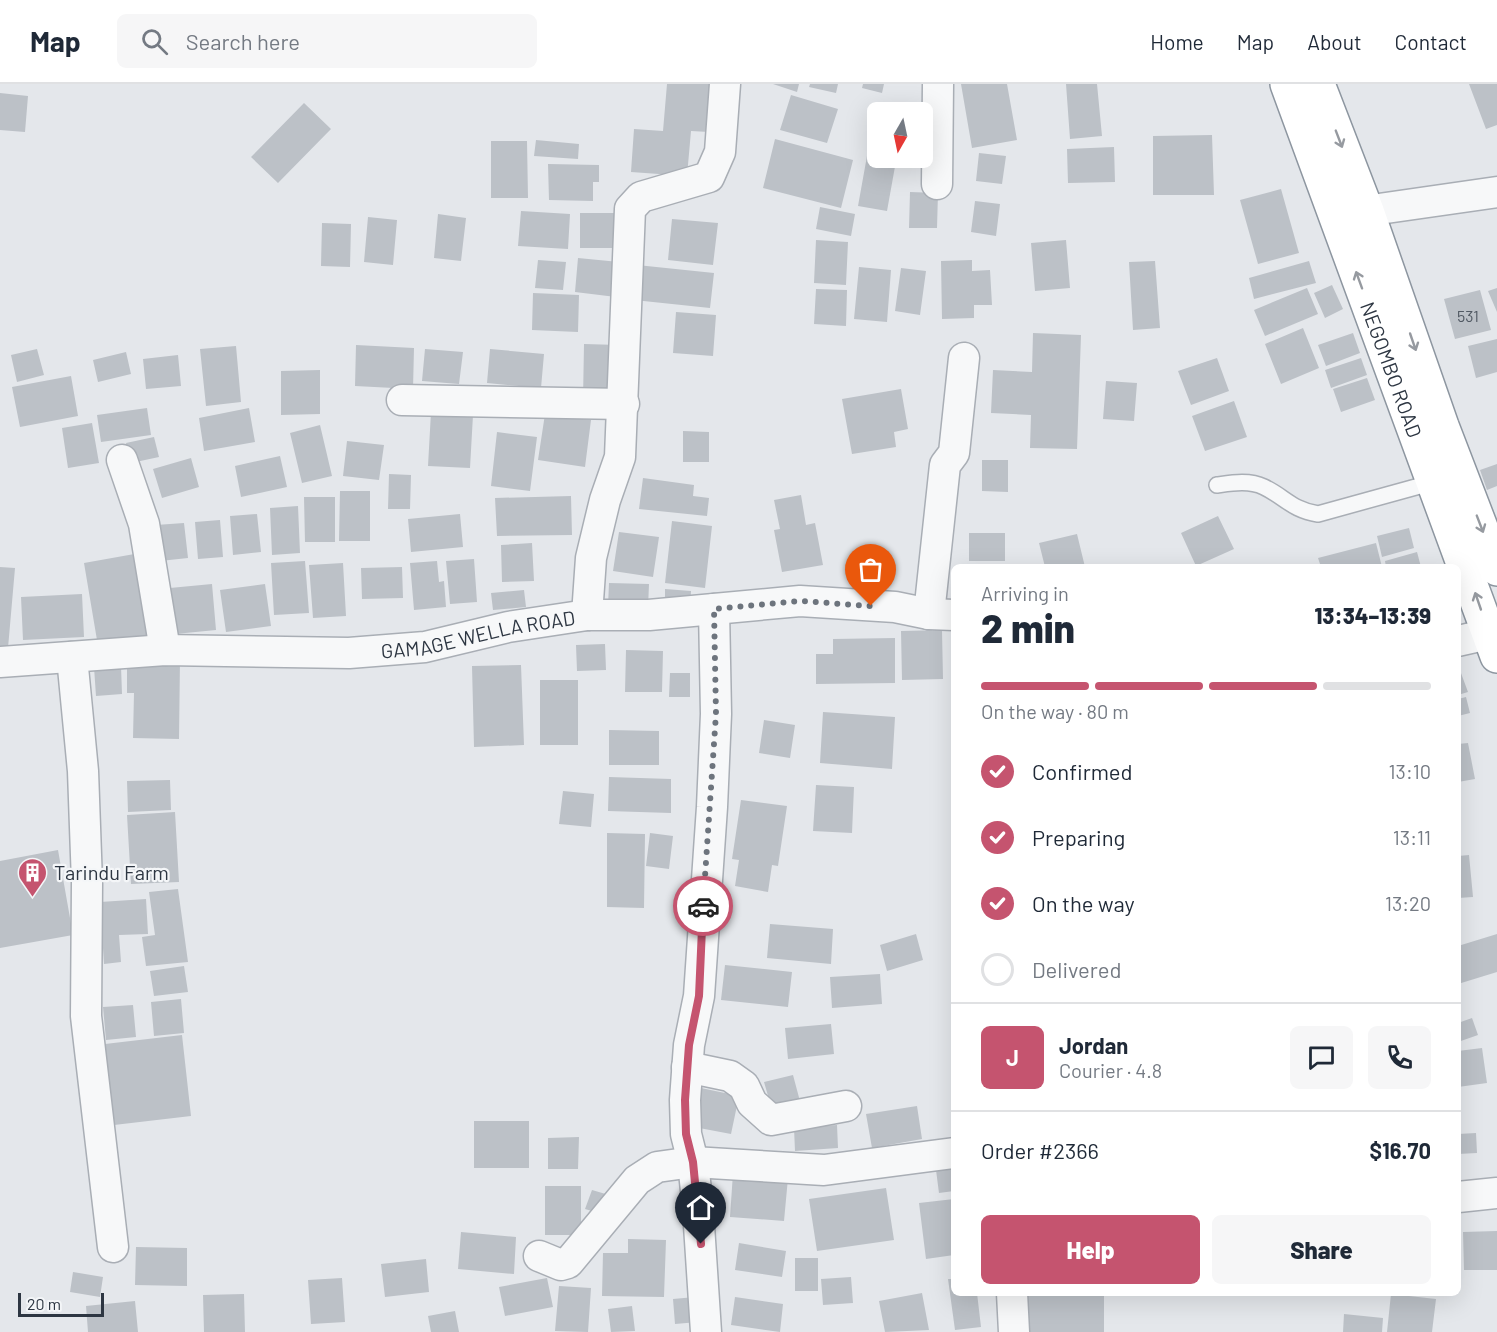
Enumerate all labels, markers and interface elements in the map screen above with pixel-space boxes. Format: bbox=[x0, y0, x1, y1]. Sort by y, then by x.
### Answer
search box bbox=[117, 14, 537, 68]
text: Map bbox=[30, 24, 81, 58]
icon: search bbox=[138, 25, 171, 58]
text: Search here bbox=[186, 28, 300, 54]
text: Home bbox=[1150, 29, 1204, 54]
text: Map bbox=[1237, 29, 1274, 54]
text: About bbox=[1307, 29, 1362, 54]
text: Contact bbox=[1395, 29, 1467, 54]
north arrow bbox=[867, 102, 933, 168]
map controls bbox=[867, 102, 933, 168]
one-way arrow bbox=[1334, 129, 1345, 147]
one-way arrow bbox=[1353, 271, 1364, 290]
street label: NEGOMBO ROAD bbox=[1356, 298, 1428, 440]
house number: 531 bbox=[1457, 306, 1479, 325]
one-way arrow bbox=[1408, 332, 1419, 350]
one-way arrow bbox=[1475, 515, 1486, 533]
pin bbox=[845, 544, 896, 606]
icon: bag bbox=[854, 553, 887, 586]
text: Arriving in bbox=[981, 581, 1069, 605]
one-way arrow bbox=[1471, 592, 1482, 611]
text: 13:34–13:39 bbox=[1315, 602, 1431, 628]
text: 2 min bbox=[981, 604, 1075, 651]
street label: GAMAGE WELLA ROAD bbox=[380, 605, 577, 662]
text: On the way · 80 m bbox=[981, 699, 1129, 723]
icon: check bbox=[981, 755, 1014, 788]
text: Confirmed bbox=[1032, 758, 1132, 784]
text: 13:10 bbox=[1389, 759, 1431, 783]
icon: check bbox=[981, 821, 1014, 854]
text: Preparing bbox=[1032, 824, 1125, 850]
text: 13:11 bbox=[1393, 825, 1431, 849]
building icon: Tarindu Farm bbox=[17, 856, 49, 898]
place label: Tarindu Farm bbox=[54, 860, 169, 884]
courier bbox=[673, 876, 733, 936]
icon: check bbox=[981, 887, 1014, 920]
icon: car bbox=[687, 890, 720, 923]
text: On the way bbox=[1032, 890, 1135, 916]
text: 13:20 bbox=[1385, 891, 1431, 915]
text: Delivered bbox=[1032, 956, 1121, 982]
button: chat bbox=[1290, 1026, 1353, 1089]
button: phone bbox=[1368, 1026, 1431, 1089]
text: Jordan bbox=[1059, 1032, 1128, 1058]
text: J bbox=[1006, 1044, 1019, 1070]
text: Courier · 4.8 bbox=[1059, 1058, 1162, 1082]
text: Order #2366 bbox=[981, 1137, 1099, 1163]
text: $16.70 bbox=[1369, 1137, 1431, 1163]
pin bbox=[675, 1182, 726, 1244]
icon: home bbox=[684, 1191, 717, 1224]
button: Help bbox=[981, 1215, 1200, 1284]
button: Share bbox=[1212, 1215, 1431, 1284]
scale bar bbox=[18, 1290, 104, 1318]
text: 20 m bbox=[27, 1294, 61, 1313]

